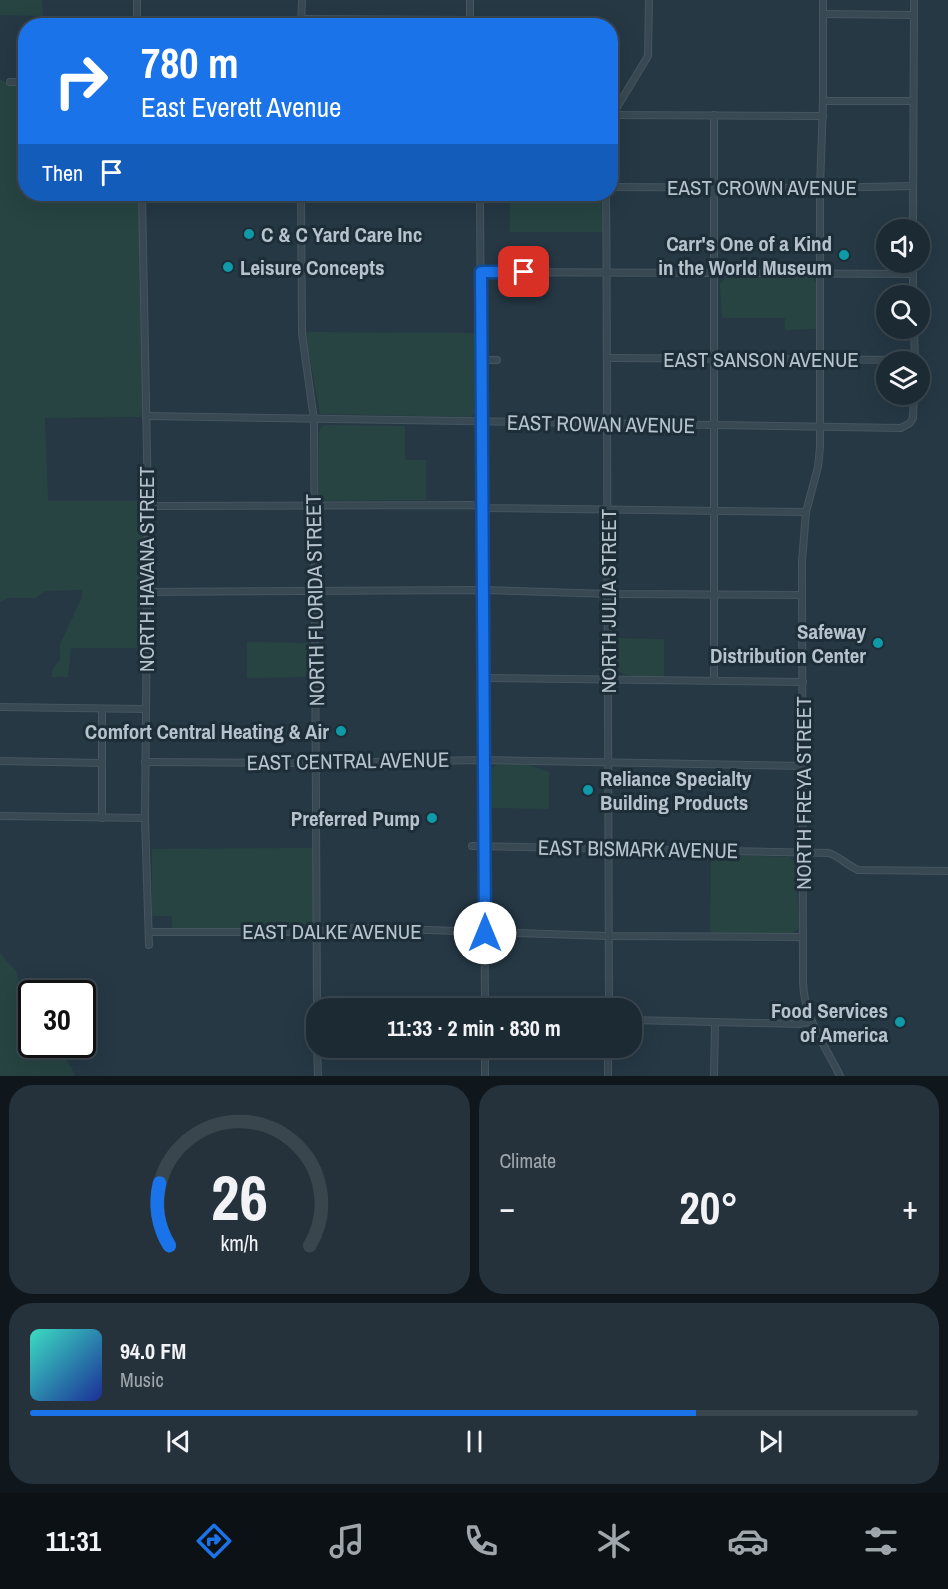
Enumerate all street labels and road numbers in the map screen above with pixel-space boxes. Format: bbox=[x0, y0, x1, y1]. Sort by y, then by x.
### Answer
street label: EAST CROWN AVENUE bbox=[667, 173, 857, 202]
street label: EAST SANSON AVENUE bbox=[663, 345, 859, 374]
street label: EAST ROWAN AVENUE bbox=[507, 408, 695, 440]
street label: NORTH HAVANA STREET bbox=[132, 466, 161, 672]
street label: NORTH FLORIDA STREET bbox=[299, 493, 331, 706]
street label: NORTH JULIA STREET bbox=[594, 508, 623, 693]
street label: NORTH FREYA STREET bbox=[789, 696, 818, 890]
street label: EAST CENTRAL AVENUE bbox=[246, 745, 450, 777]
street label: EAST BISMARK AVENUE bbox=[538, 833, 738, 865]
street label: EAST DALKE AVENUE bbox=[242, 917, 422, 946]

